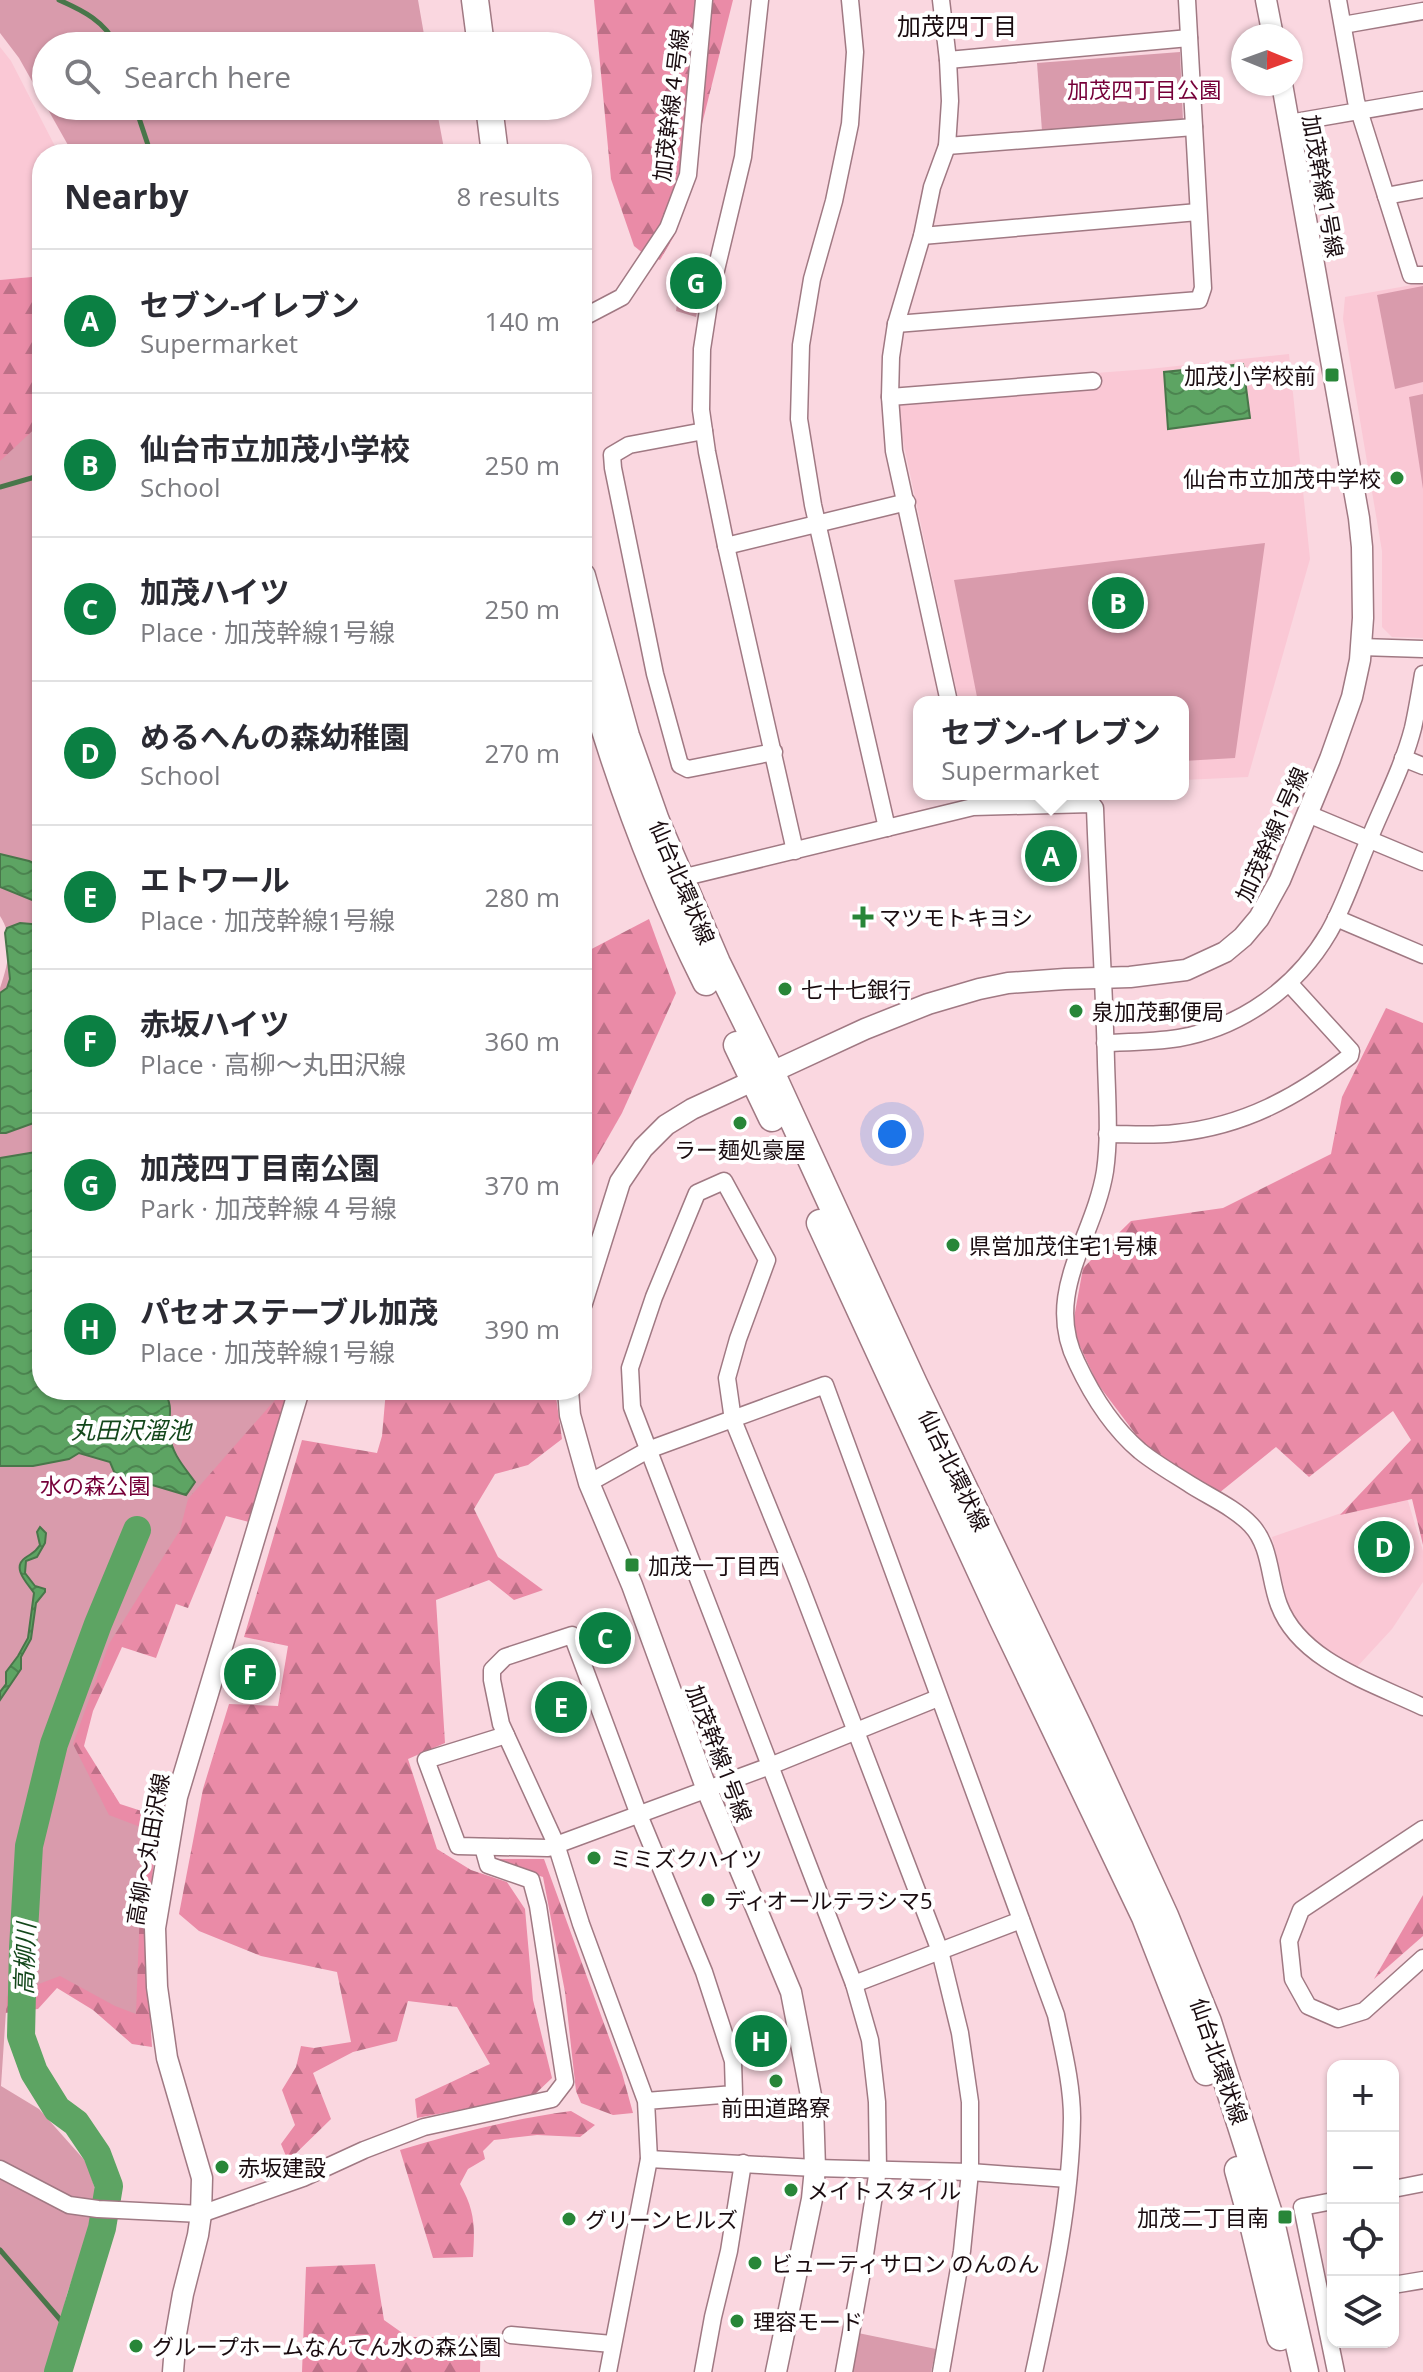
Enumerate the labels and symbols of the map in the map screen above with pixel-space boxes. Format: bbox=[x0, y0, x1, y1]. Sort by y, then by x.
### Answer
district label: 加茂四丁目 bbox=[897, 9, 1017, 42]
north arrow bbox=[1231, 24, 1303, 96]
street label: 加茂幹線４号線 bbox=[646, 27, 694, 183]
park label: 加茂四丁目公園 bbox=[1067, 74, 1221, 104]
street label: 加茂幹線1号線 bbox=[1297, 112, 1351, 260]
pin: G bbox=[670, 253, 722, 313]
place label: 加茂小学校前 bbox=[1184, 360, 1316, 390]
marker: 加茂小学校前 bbox=[1323, 366, 1341, 384]
place label: 仙台市立加茂中学校 bbox=[1183, 463, 1381, 493]
marker: 仙台市立加茂中学校 bbox=[1388, 469, 1406, 487]
pin: B bbox=[1092, 573, 1144, 633]
street label: 加茂幹線1号線 bbox=[1228, 762, 1314, 906]
street label: 仙台北環状線 bbox=[643, 815, 723, 949]
pin: A bbox=[1025, 826, 1077, 886]
place label: マツモトキヨシ bbox=[879, 902, 1033, 932]
marker: マツモトキヨシ bbox=[854, 908, 872, 926]
place label: 七十七銀行 bbox=[801, 974, 911, 1004]
marker: 七十七銀行 bbox=[776, 980, 794, 998]
place label: 泉加茂郵便局 bbox=[1092, 996, 1224, 1026]
marker: 泉加茂郵便局 bbox=[1067, 1002, 1085, 1020]
marker: ラー麺処豪屋 bbox=[731, 1114, 749, 1132]
your location bbox=[872, 1114, 912, 1154]
place label: ラー麺処豪屋 bbox=[674, 1134, 806, 1164]
place label: 県営加茂住宅1号棟 bbox=[969, 1230, 1158, 1260]
marker: 県営加茂住宅1号棟 bbox=[944, 1236, 962, 1254]
street label: 仙台北環状線 bbox=[913, 1404, 997, 1536]
water label: 丸田沢溜池 bbox=[71, 1413, 193, 1446]
park label: 水の森公園 bbox=[40, 1470, 150, 1500]
pin: D bbox=[1358, 1517, 1410, 1577]
place label: 加茂一丁目西 bbox=[648, 1550, 780, 1580]
marker: 加茂一丁目西 bbox=[623, 1556, 641, 1574]
pin: C bbox=[579, 1608, 631, 1668]
pin: F bbox=[224, 1644, 276, 1704]
pin: E bbox=[535, 1677, 587, 1737]
street label: 加茂幹線1号線 bbox=[680, 1680, 760, 1826]
street label: 高柳～丸田沢線 bbox=[119, 1771, 175, 1927]
place label: ミミズクハイツ bbox=[610, 1843, 762, 1873]
marker: ミミズクハイツ bbox=[585, 1849, 603, 1867]
place label: ディオールテラシマ5 bbox=[724, 1885, 933, 1915]
marker: ディオールテラシマ5 bbox=[699, 1891, 717, 1909]
water label: 高柳川 bbox=[6, 1919, 42, 1996]
street label: 仙台北環状線 bbox=[1184, 1994, 1256, 2128]
pin: H bbox=[735, 2011, 787, 2071]
marker: 前田道路寮 bbox=[767, 2072, 785, 2090]
place label: 前田道路寮 bbox=[721, 2092, 831, 2122]
place label: 赤坂建設 bbox=[238, 2152, 326, 2182]
marker: 赤坂建設 bbox=[213, 2158, 231, 2176]
place label: メイトスタイル bbox=[807, 2175, 961, 2205]
marker: メイトスタイル bbox=[782, 2181, 800, 2199]
place label: 加茂二丁目南 bbox=[1137, 2202, 1269, 2232]
place label: グリーンヒルズ bbox=[585, 2204, 738, 2234]
marker: 加茂二丁目南 bbox=[1276, 2208, 1294, 2226]
marker: グリーンヒルズ bbox=[560, 2210, 578, 2228]
place label: ビューティサロン のんのん bbox=[771, 2248, 1039, 2278]
marker: ビューティサロン のんのん bbox=[746, 2254, 764, 2272]
place label: 理容モード bbox=[753, 2306, 863, 2336]
marker: 理容モード bbox=[728, 2312, 746, 2330]
place label: グループホームなんてん水の森公園 bbox=[152, 2331, 501, 2361]
marker: グループホームなんてん水の森公園 bbox=[127, 2337, 145, 2355]

